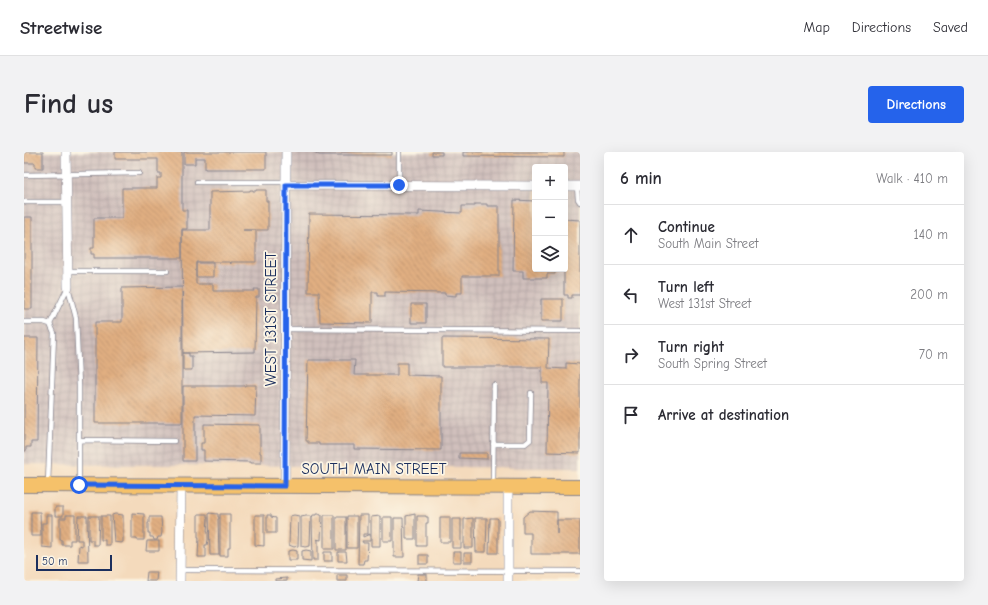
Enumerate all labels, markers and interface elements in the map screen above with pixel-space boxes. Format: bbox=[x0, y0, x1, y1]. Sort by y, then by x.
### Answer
text: Streetwise bbox=[20, 17, 102, 39]
text: Map bbox=[803, 19, 830, 36]
text: Directions bbox=[852, 19, 911, 36]
text: Saved bbox=[933, 19, 968, 36]
button: Directions bbox=[868, 86, 964, 123]
text: Find us bbox=[24, 88, 113, 120]
map controls bbox=[532, 164, 568, 272]
button: + bbox=[532, 164, 568, 200]
text: 6 min bbox=[620, 169, 662, 188]
text: Walk · 410 m bbox=[876, 171, 948, 186]
route end bbox=[390, 176, 408, 194]
button: − bbox=[532, 200, 568, 236]
text: Continue bbox=[658, 218, 715, 236]
icon: ahead bbox=[620, 224, 642, 246]
text: 140 m bbox=[914, 227, 948, 242]
button: layers bbox=[532, 236, 568, 272]
text: South Main Street bbox=[658, 236, 758, 251]
street label: WEST 131ST STREET bbox=[262, 251, 280, 386]
text: Turn left bbox=[658, 278, 714, 296]
icon: left bbox=[620, 284, 642, 306]
text: 200 m bbox=[910, 287, 948, 302]
text: West 131st Street bbox=[658, 296, 751, 311]
text: Turn right bbox=[658, 338, 724, 356]
icon: right bbox=[620, 344, 642, 366]
text: 70 m bbox=[919, 347, 948, 362]
text: South Spring Street bbox=[658, 356, 767, 371]
icon: arrive bbox=[620, 404, 642, 426]
text: Arrive at destination bbox=[658, 406, 789, 424]
street label: SOUTH MAIN STREET bbox=[302, 460, 447, 478]
route start bbox=[70, 476, 88, 494]
scale bar bbox=[36, 553, 112, 572]
text: 50 m bbox=[42, 555, 67, 568]

